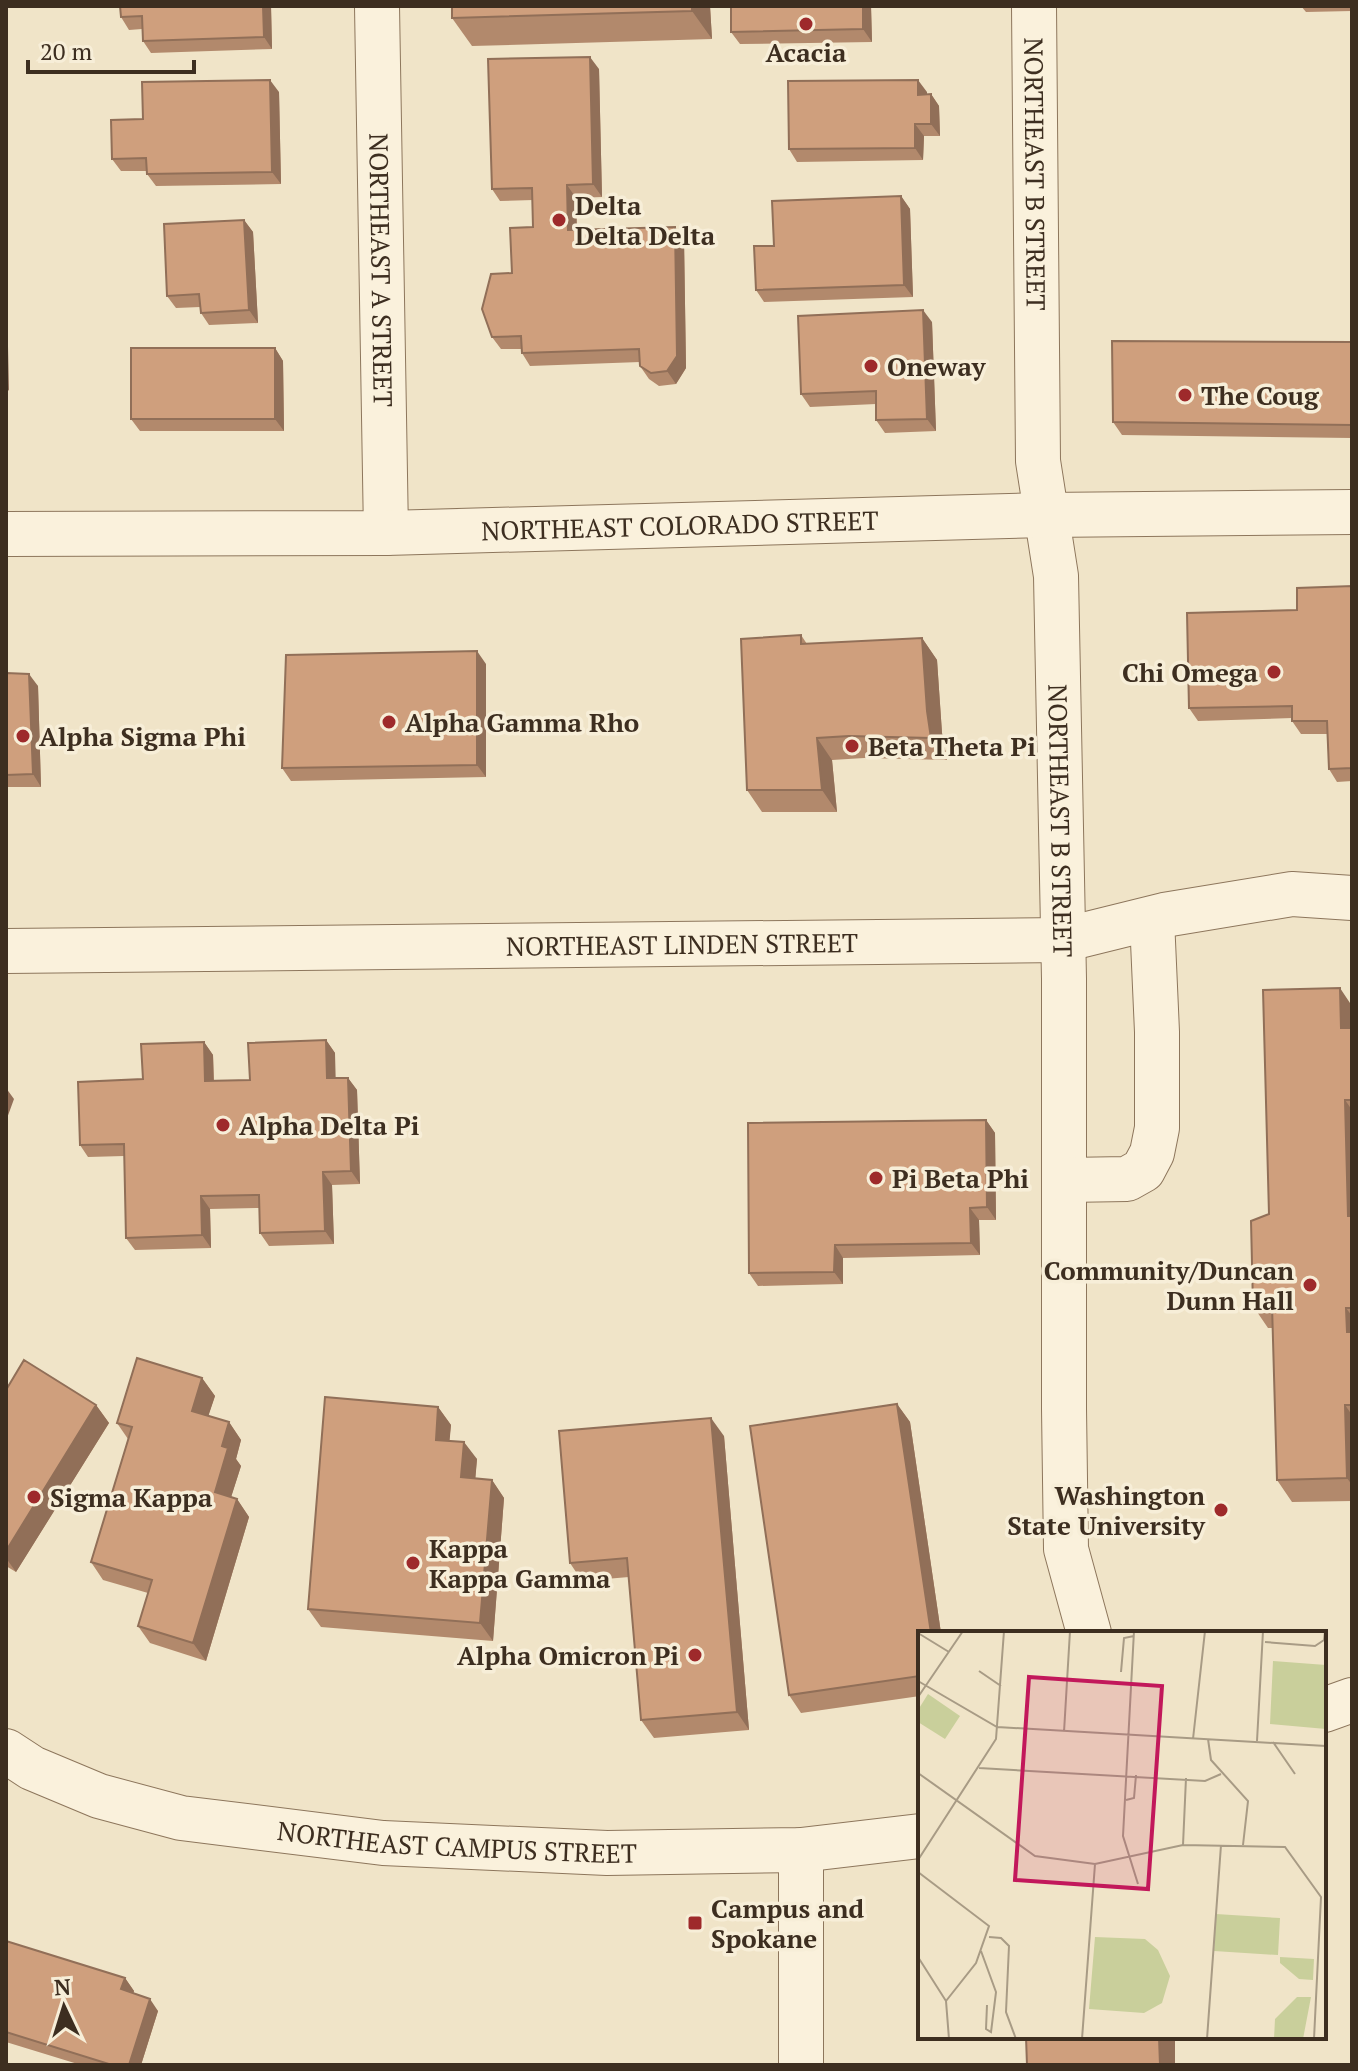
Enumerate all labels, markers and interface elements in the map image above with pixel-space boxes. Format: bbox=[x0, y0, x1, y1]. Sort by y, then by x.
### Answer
marker: Acacia bbox=[797, 15, 815, 33]
scale bar bbox=[28, 24, 194, 74]
text: 20 m bbox=[40, 35, 92, 67]
place label: Acacia bbox=[766, 35, 847, 69]
street label: NORTHEAST B STREET bbox=[1017, 37, 1054, 311]
street label: NORTHEAST A STREET bbox=[362, 133, 401, 407]
place label: Delta Delta Delta bbox=[575, 188, 716, 252]
marker: Delta Delta Delta bbox=[550, 211, 568, 229]
place label: Oneway bbox=[887, 349, 987, 383]
marker: Oneway bbox=[862, 357, 880, 375]
place label: The Coug bbox=[1201, 378, 1320, 412]
marker: The Coug bbox=[1176, 386, 1194, 404]
street label: NORTHEAST COLORADO STREET bbox=[481, 503, 879, 547]
place label: Chi Omega bbox=[1122, 655, 1259, 689]
marker: Chi Omega bbox=[1265, 663, 1283, 681]
street label: NORTHEAST B STREET bbox=[1041, 684, 1081, 957]
place label: Alpha Gamma Rho bbox=[405, 705, 639, 739]
marker: Alpha Gamma Rho bbox=[380, 713, 398, 731]
place label: Alpha Sigma Phi bbox=[39, 719, 246, 753]
marker: Alpha Sigma Phi bbox=[14, 727, 32, 745]
place label: Beta Theta Pi bbox=[868, 729, 1036, 763]
marker: Beta Theta Pi bbox=[843, 737, 861, 755]
street label: NORTHEAST LINDEN STREET bbox=[506, 925, 858, 963]
place label: Alpha Delta Pi bbox=[239, 1108, 419, 1142]
marker: Alpha Delta Pi bbox=[214, 1116, 232, 1134]
place label: Pi Beta Phi bbox=[892, 1161, 1029, 1195]
marker: Pi Beta Phi bbox=[867, 1169, 885, 1187]
place label: Community/Duncan Dunn Hall bbox=[1044, 1253, 1294, 1317]
marker: Community/Duncan Dunn Hall bbox=[1301, 1276, 1319, 1294]
place label: Washington State University bbox=[1007, 1478, 1206, 1542]
place label: Sigma Kappa bbox=[50, 1480, 213, 1514]
marker: Sigma Kappa bbox=[25, 1488, 43, 1506]
marker: Washington State University bbox=[1212, 1501, 1230, 1519]
place label: Kappa Kappa Gamma bbox=[429, 1531, 611, 1595]
marker: Kappa Kappa Gamma bbox=[404, 1554, 422, 1572]
inset map bbox=[918, 1631, 1326, 2039]
place label: Alpha Omicron Pi bbox=[457, 1638, 679, 1672]
marker: Alpha Omicron Pi bbox=[686, 1646, 704, 1664]
street label: NORTHEAST CAMPUS STREET bbox=[275, 1813, 637, 1870]
place label: Campus and Spokane bbox=[711, 1891, 864, 1955]
marker: Campus and Spokane bbox=[686, 1914, 704, 1932]
north arrow bbox=[24, 1967, 104, 2047]
text: N bbox=[53, 1971, 72, 2002]

